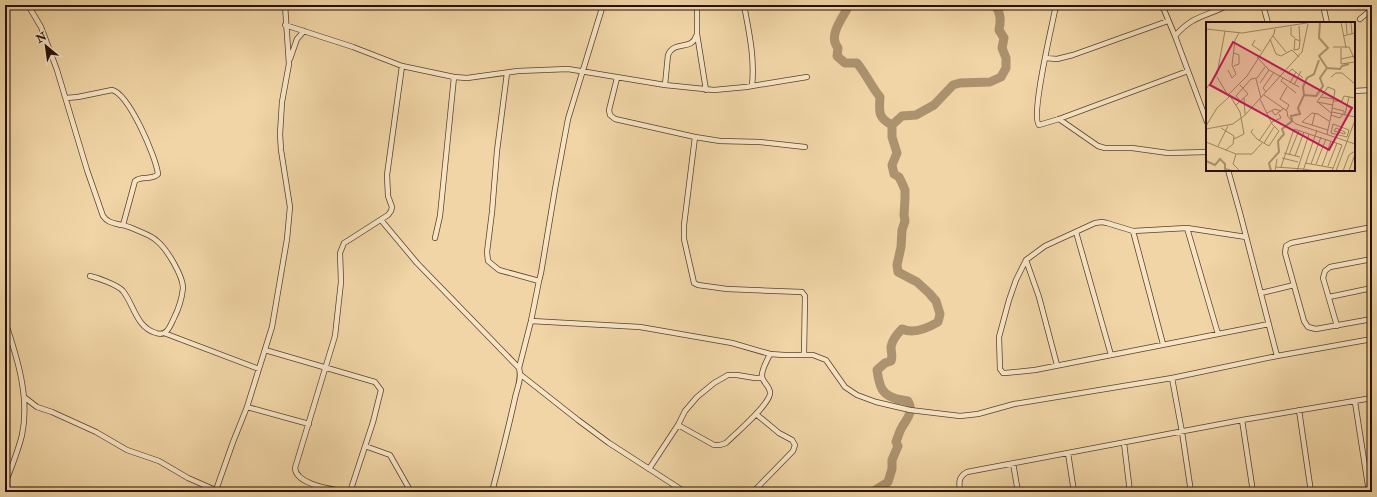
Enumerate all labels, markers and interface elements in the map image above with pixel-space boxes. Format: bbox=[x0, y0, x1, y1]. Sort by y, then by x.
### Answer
inset map bbox=[1206, 22, 1355, 171]
north arrow bbox=[26, 26, 66, 66]
text: N bbox=[33, 29, 50, 46]

